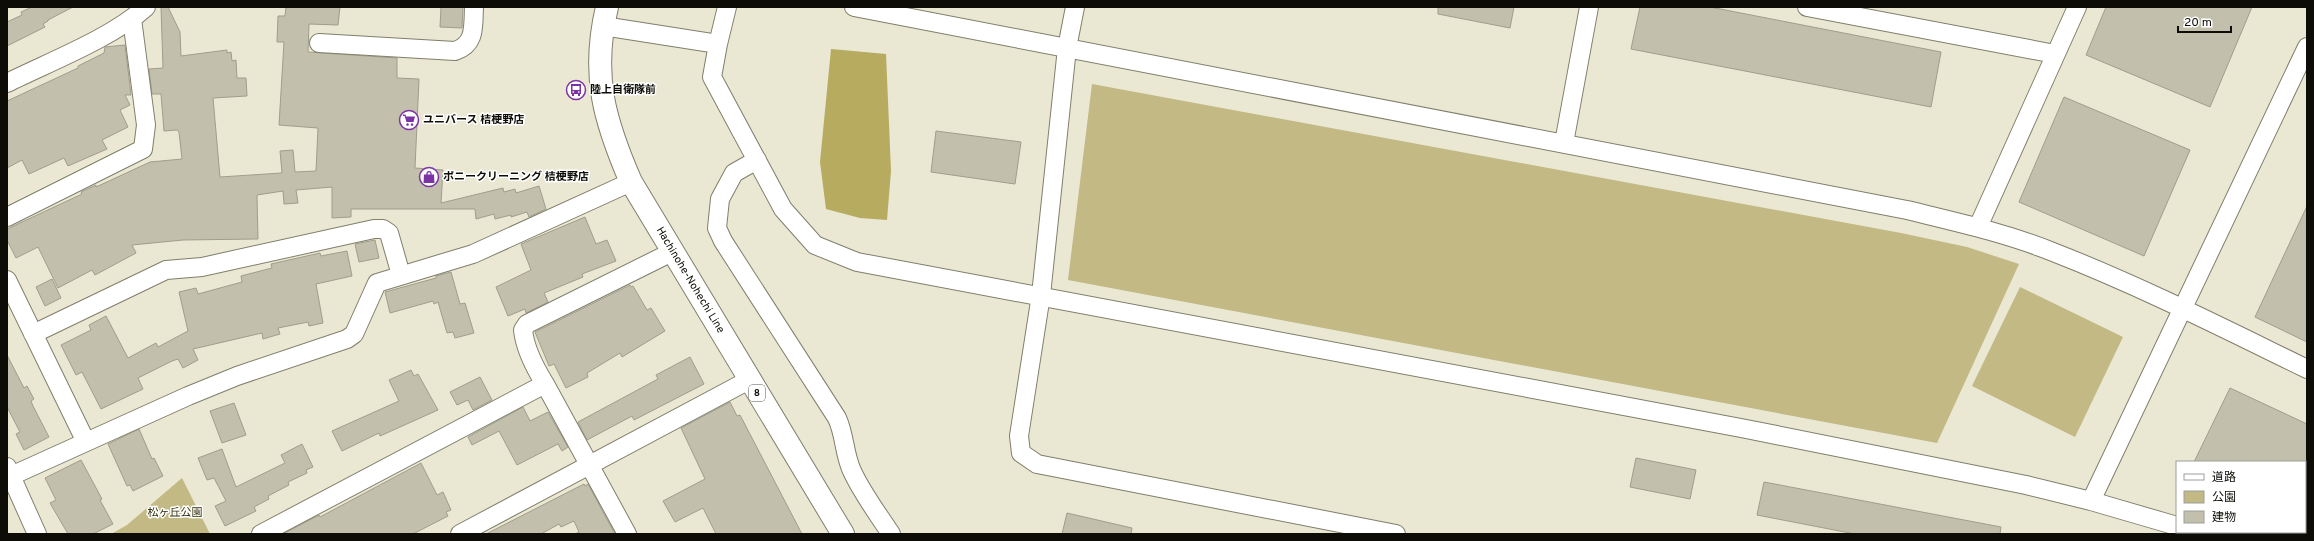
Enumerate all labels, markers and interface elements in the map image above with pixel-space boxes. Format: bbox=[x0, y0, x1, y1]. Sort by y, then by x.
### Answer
scale bar bbox=[2178, 8, 2231, 34]
text: 20 m bbox=[2184, 15, 2212, 31]
bus stop icon: 陸上自衛隊前 bbox=[565, 79, 587, 101]
place label: 陸上自衛隊前 bbox=[590, 83, 656, 97]
supermarket icon: ユニバース 桔梗野店 bbox=[398, 109, 420, 131]
place label: ユニバース 桔梗野店 bbox=[423, 113, 524, 127]
shop icon: ポニークリーニング 桔梗野店 bbox=[418, 166, 440, 188]
place label: ポニークリーニング 桔梗野店 bbox=[443, 170, 589, 184]
street label: Hachinohe-Nohechi Line bbox=[653, 224, 728, 336]
road number: 8 bbox=[749, 385, 765, 401]
legend bbox=[2176, 461, 2306, 533]
text: 道路 bbox=[2212, 470, 2236, 486]
text: 公園 bbox=[2212, 490, 2236, 506]
park label: 松ヶ丘公園 bbox=[148, 506, 203, 520]
text: 建物 bbox=[2212, 510, 2236, 526]

